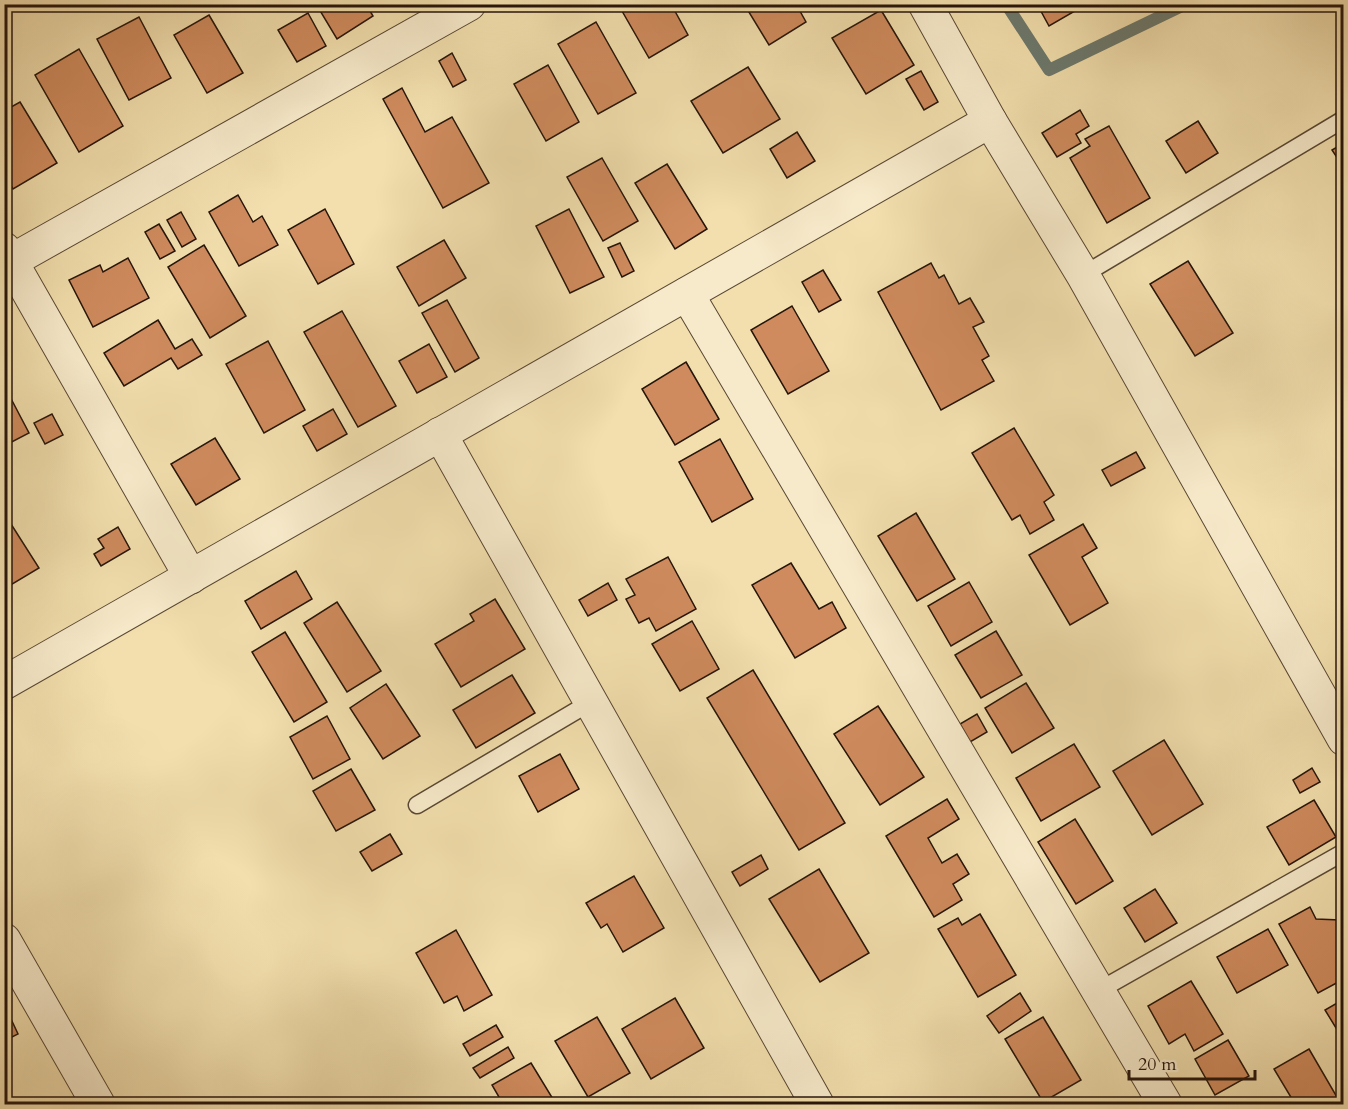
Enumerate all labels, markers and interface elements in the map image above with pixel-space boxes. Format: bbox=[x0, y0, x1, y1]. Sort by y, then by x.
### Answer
scale bar bbox=[1129, 1043, 1255, 1081]
text: 20 m bbox=[1138, 1052, 1177, 1077]

